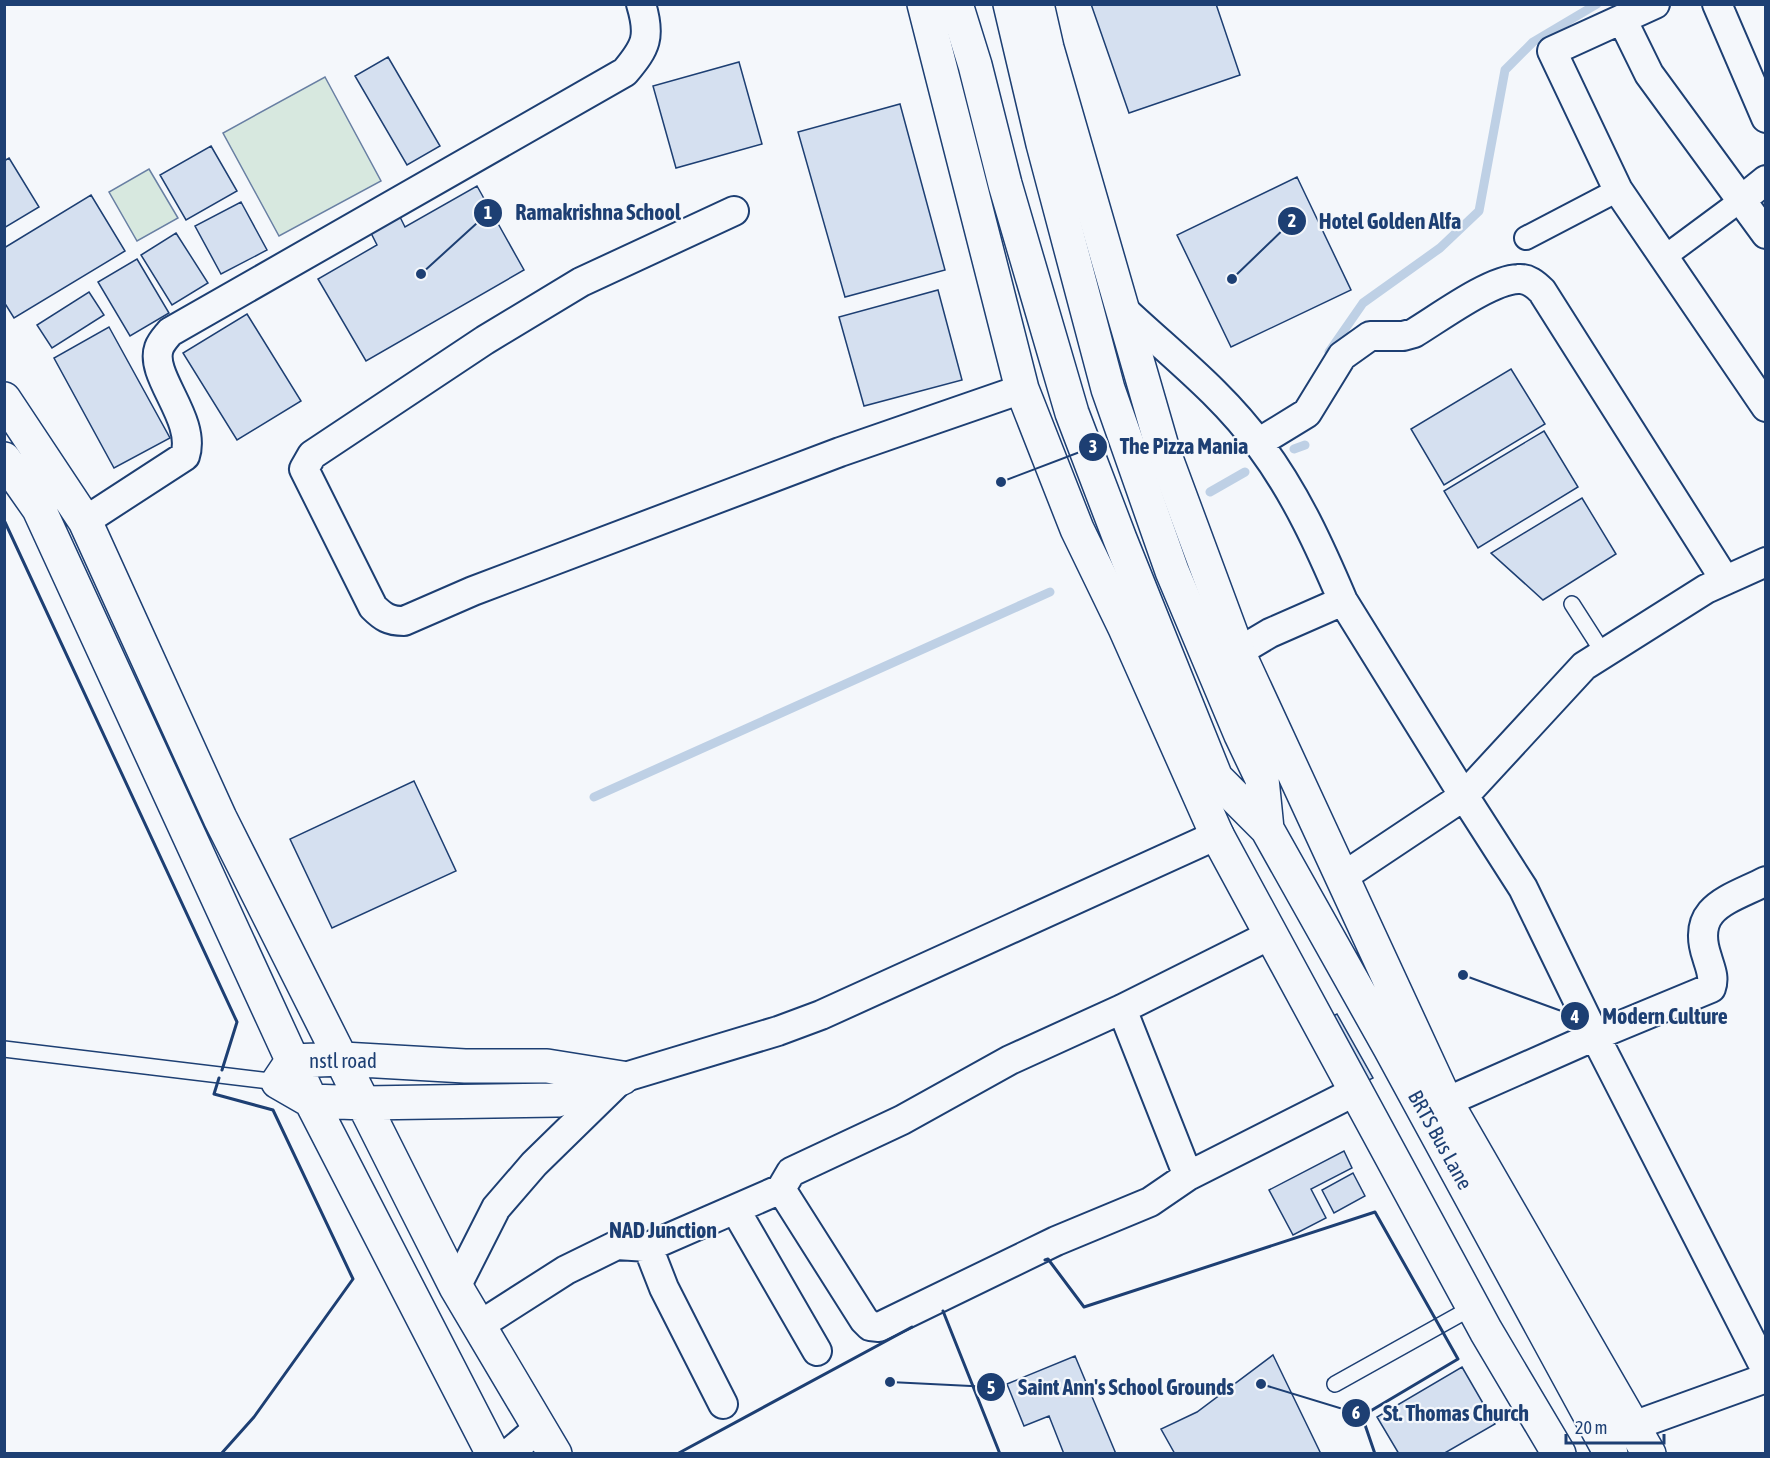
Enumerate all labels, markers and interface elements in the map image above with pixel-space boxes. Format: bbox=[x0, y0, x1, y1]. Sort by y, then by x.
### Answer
callout: Ramakrishna School bbox=[473, 193, 693, 233]
text: Ramakrishna School bbox=[515, 199, 682, 225]
callout: Hotel Golden Alfa bbox=[1277, 201, 1473, 241]
text: 1 bbox=[484, 202, 492, 223]
text: Hotel Golden Alfa bbox=[1319, 208, 1461, 234]
text: 2 bbox=[1288, 210, 1296, 231]
callout: The Pizza Mania bbox=[1078, 427, 1260, 467]
text: The Pizza Mania bbox=[1120, 433, 1248, 459]
text: 3 bbox=[1089, 436, 1097, 457]
callout: Modern Culture bbox=[1560, 996, 1740, 1036]
text: Modern Culture bbox=[1602, 1003, 1728, 1029]
text: 4 bbox=[1570, 1006, 1579, 1027]
street label: nstl road bbox=[309, 1048, 377, 1072]
street label: BRTS Bus Lane bbox=[1404, 1086, 1478, 1193]
district label: NAD Junction bbox=[609, 1217, 717, 1243]
callout: Saint Ann's School Grounds bbox=[976, 1367, 1246, 1407]
text: Saint Ann's School Grounds bbox=[1018, 1374, 1234, 1400]
text: 5 bbox=[987, 1377, 995, 1398]
callout: St. Thomas Church bbox=[1341, 1393, 1541, 1433]
text: St. Thomas Church bbox=[1383, 1400, 1529, 1426]
text: 6 bbox=[1352, 1402, 1360, 1423]
scale bar bbox=[1566, 1407, 1664, 1445]
text: 20 m bbox=[1575, 1417, 1607, 1438]

